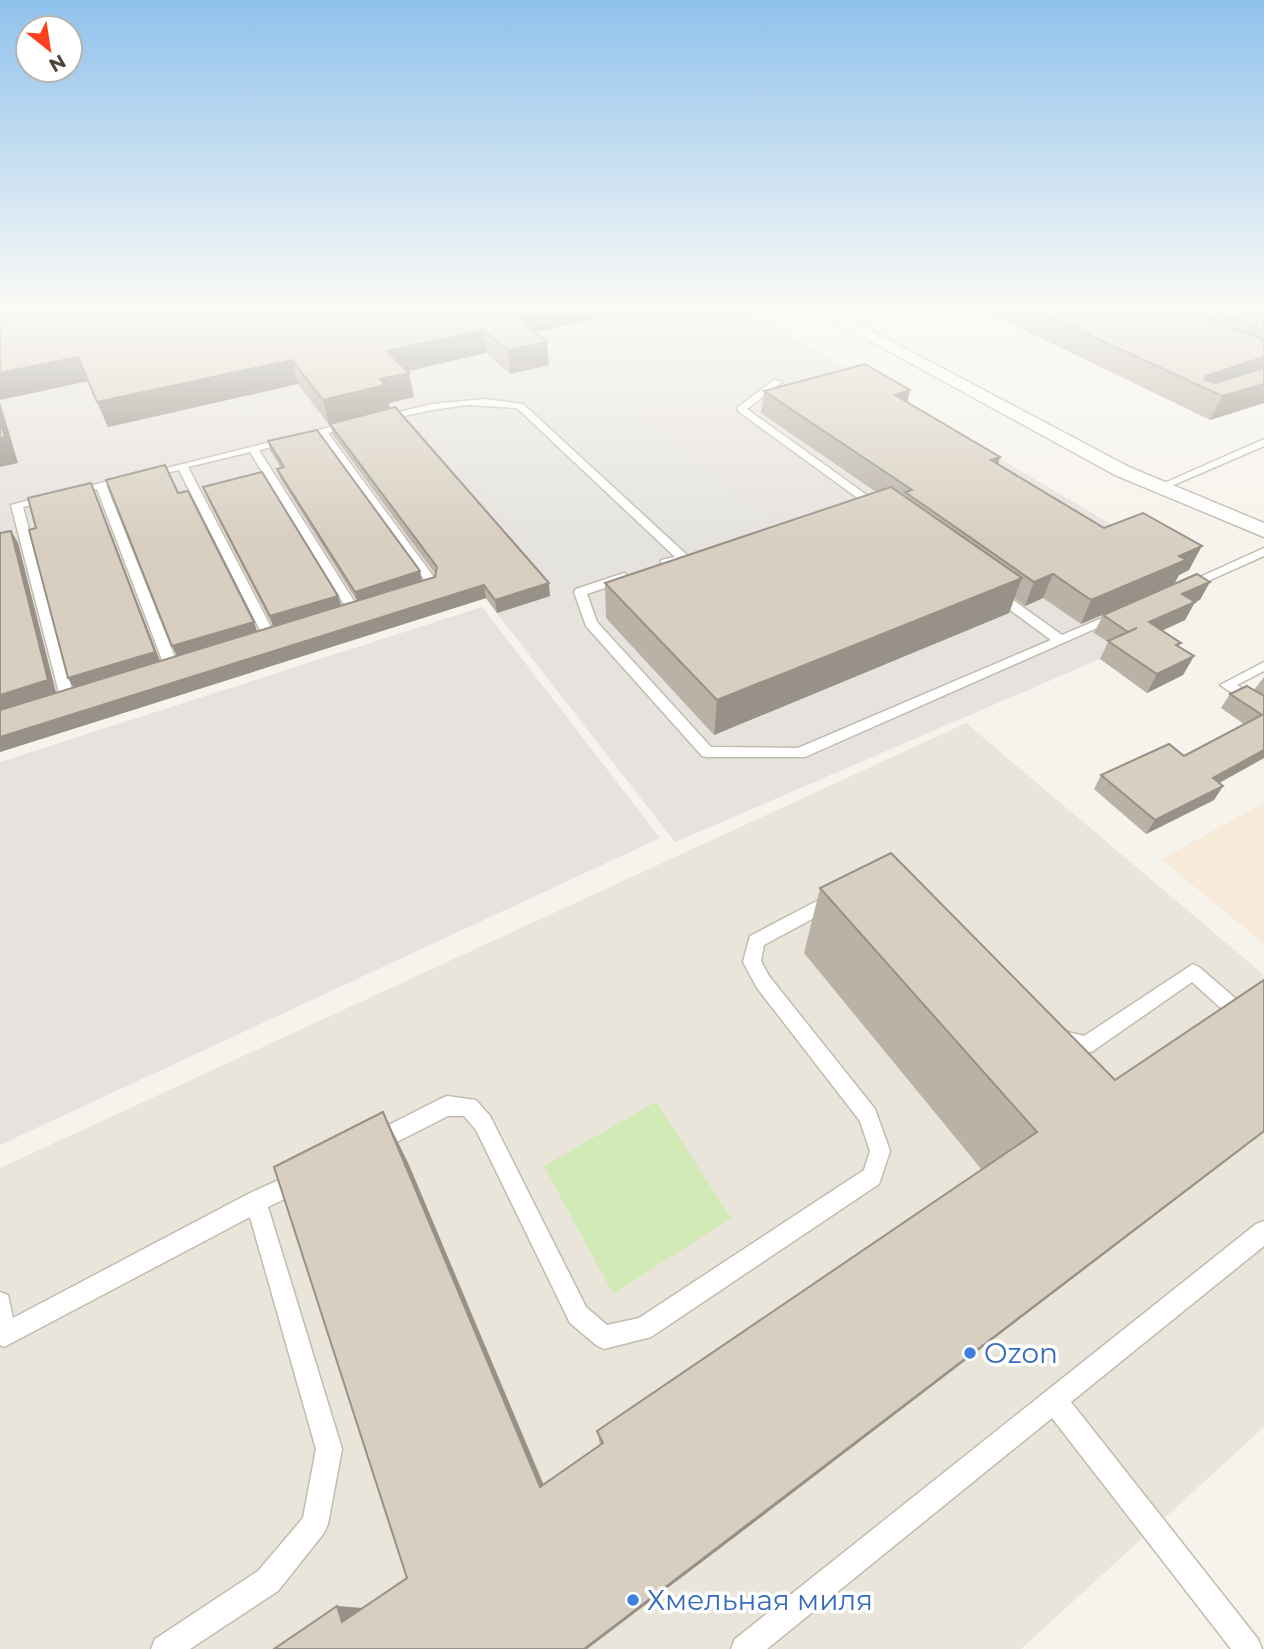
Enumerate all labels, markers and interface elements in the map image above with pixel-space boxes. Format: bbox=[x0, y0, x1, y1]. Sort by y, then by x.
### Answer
north arrow bbox=[14, 14, 84, 84]
text: N bbox=[45, 49, 70, 77]
place label: Ozon bbox=[984, 1336, 1058, 1370]
marker: Ozon bbox=[962, 1345, 978, 1361]
place label: Хмельная миля bbox=[647, 1583, 873, 1617]
marker: Хмельная миля bbox=[625, 1592, 641, 1608]

